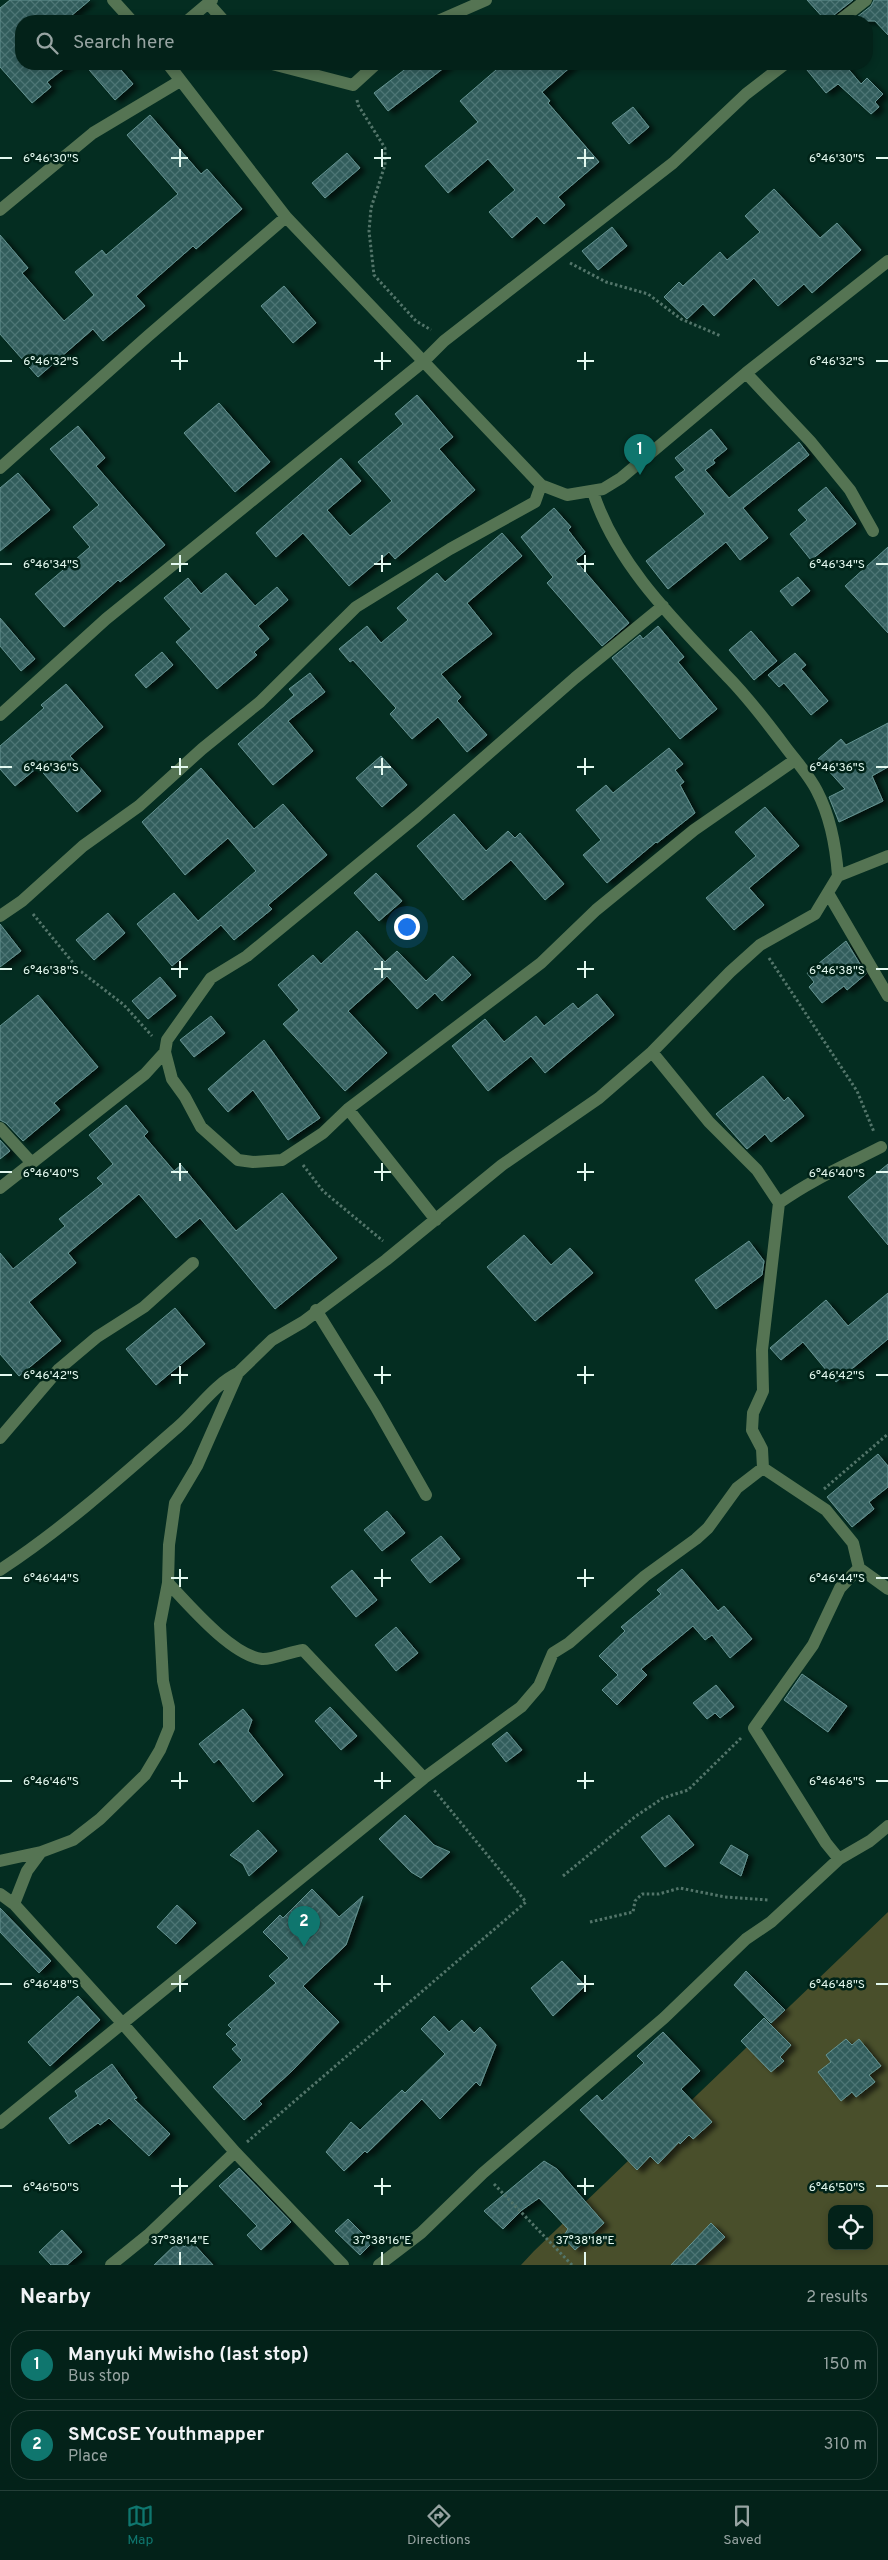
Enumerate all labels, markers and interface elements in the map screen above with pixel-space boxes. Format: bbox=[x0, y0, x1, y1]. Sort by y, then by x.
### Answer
search box bbox=[15, 15, 873, 70]
icon: search bbox=[33, 29, 61, 57]
text: Search here bbox=[73, 31, 175, 55]
text: 6°46'30"S bbox=[23, 151, 79, 167]
text: 6°46'30"S bbox=[809, 151, 865, 167]
text: 6°46'32"S bbox=[23, 354, 79, 370]
text: 6°46'32"S bbox=[809, 354, 865, 370]
pin: 1 bbox=[624, 434, 656, 475]
text: 6°46'34"S bbox=[23, 557, 79, 573]
text: 6°46'34"S bbox=[809, 557, 865, 573]
text: 6°46'36"S bbox=[23, 760, 79, 776]
text: 6°46'36"S bbox=[809, 760, 865, 776]
your location bbox=[394, 914, 420, 940]
text: 6°46'38"S bbox=[23, 963, 79, 979]
text: 6°46'38"S bbox=[809, 963, 865, 979]
text: 6°46'40"S bbox=[23, 1166, 79, 1182]
text: 6°46'40"S bbox=[809, 1166, 865, 1182]
text: 6°46'42"S bbox=[23, 1368, 79, 1384]
text: 6°46'42"S bbox=[809, 1368, 865, 1384]
text: 6°46'44"S bbox=[23, 1571, 79, 1587]
text: 6°46'44"S bbox=[809, 1571, 865, 1587]
text: 6°46'46"S bbox=[23, 1774, 79, 1790]
text: 6°46'46"S bbox=[809, 1774, 865, 1790]
pin: 2 bbox=[288, 1906, 320, 1947]
text: 6°46'48"S bbox=[23, 1977, 79, 1993]
text: 6°46'48"S bbox=[809, 1977, 865, 1993]
text: 6°46'50"S bbox=[23, 2180, 79, 2196]
text: 6°46'50"S bbox=[809, 2180, 865, 2196]
map controls bbox=[828, 2205, 873, 2250]
button: locate bbox=[828, 2205, 873, 2250]
text: 37°38'14"E bbox=[150, 2233, 210, 2249]
text: 37°38'16"E bbox=[352, 2233, 412, 2249]
text: 37°38'18"E bbox=[555, 2233, 615, 2249]
text: Nearby bbox=[20, 2284, 91, 2311]
text: 2 results bbox=[806, 2288, 868, 2308]
text: Manyuki Mwisho (last stop) bbox=[68, 2343, 309, 2367]
text: 1 bbox=[34, 2355, 40, 2375]
text: 150 m bbox=[824, 2355, 867, 2375]
text: Bus stop bbox=[68, 2367, 130, 2387]
text: SMCoSE Youthmapper bbox=[68, 2423, 265, 2447]
text: 2 bbox=[32, 2435, 42, 2455]
text: 310 m bbox=[824, 2435, 867, 2455]
text: Place bbox=[68, 2447, 108, 2467]
tab: Map bbox=[126, 2502, 154, 2549]
tab: Directions bbox=[407, 2502, 471, 2549]
tab: Saved bbox=[723, 2502, 762, 2549]

